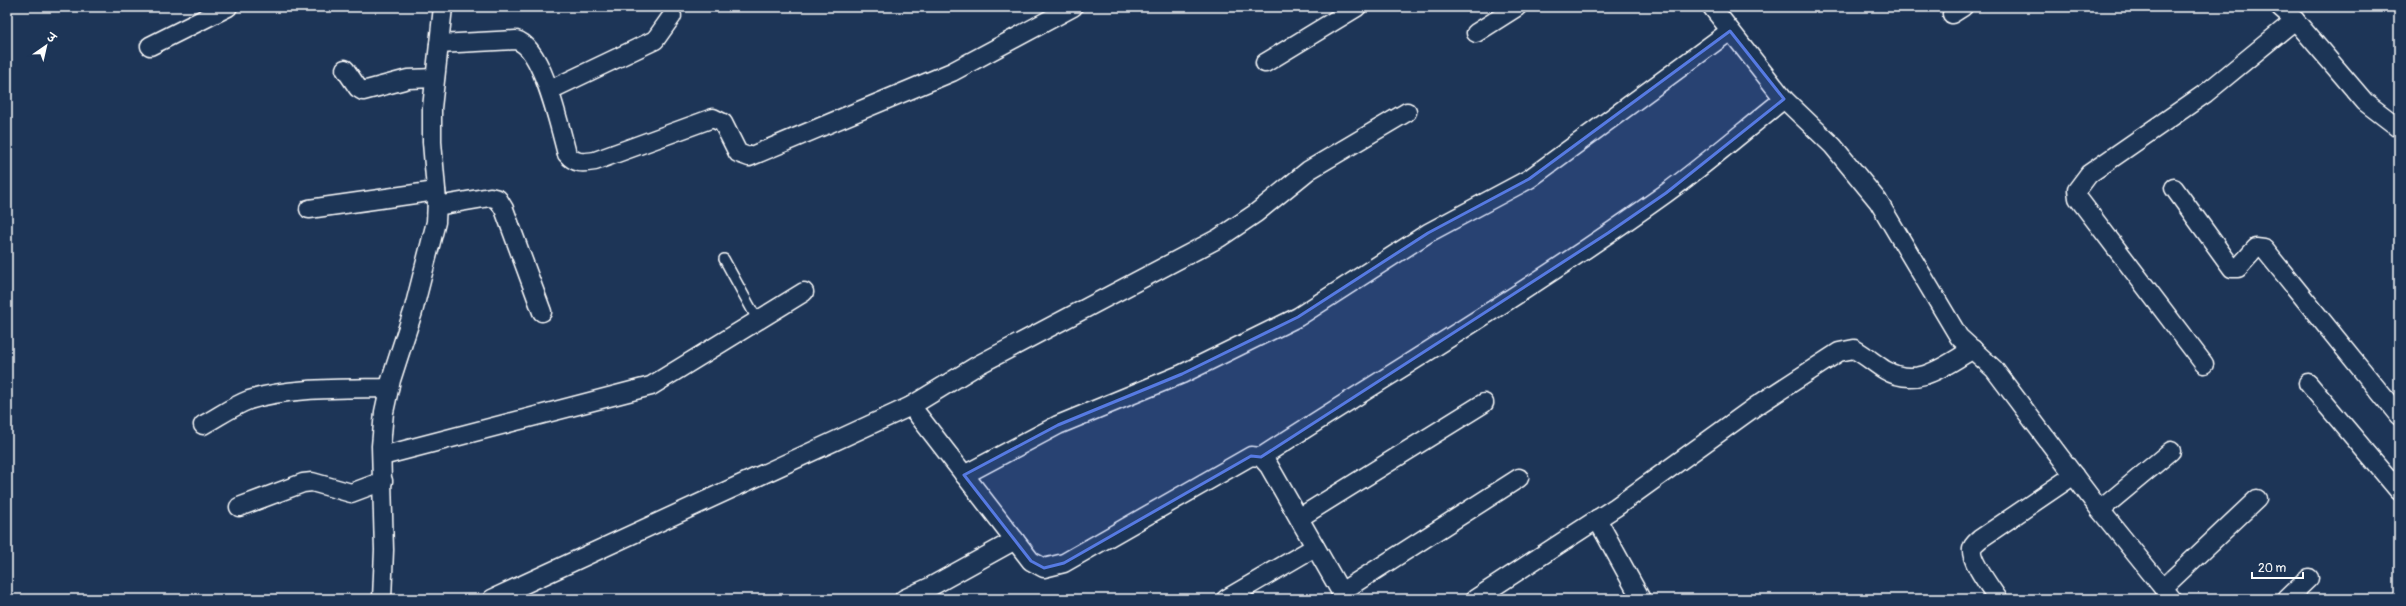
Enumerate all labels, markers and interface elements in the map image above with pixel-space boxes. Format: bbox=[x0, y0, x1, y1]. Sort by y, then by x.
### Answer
north arrow bbox=[26, 26, 66, 66]
text: उ bbox=[44, 30, 59, 46]
scale bar bbox=[2252, 554, 2303, 580]
text: 20 m bbox=[2258, 561, 2287, 576]

